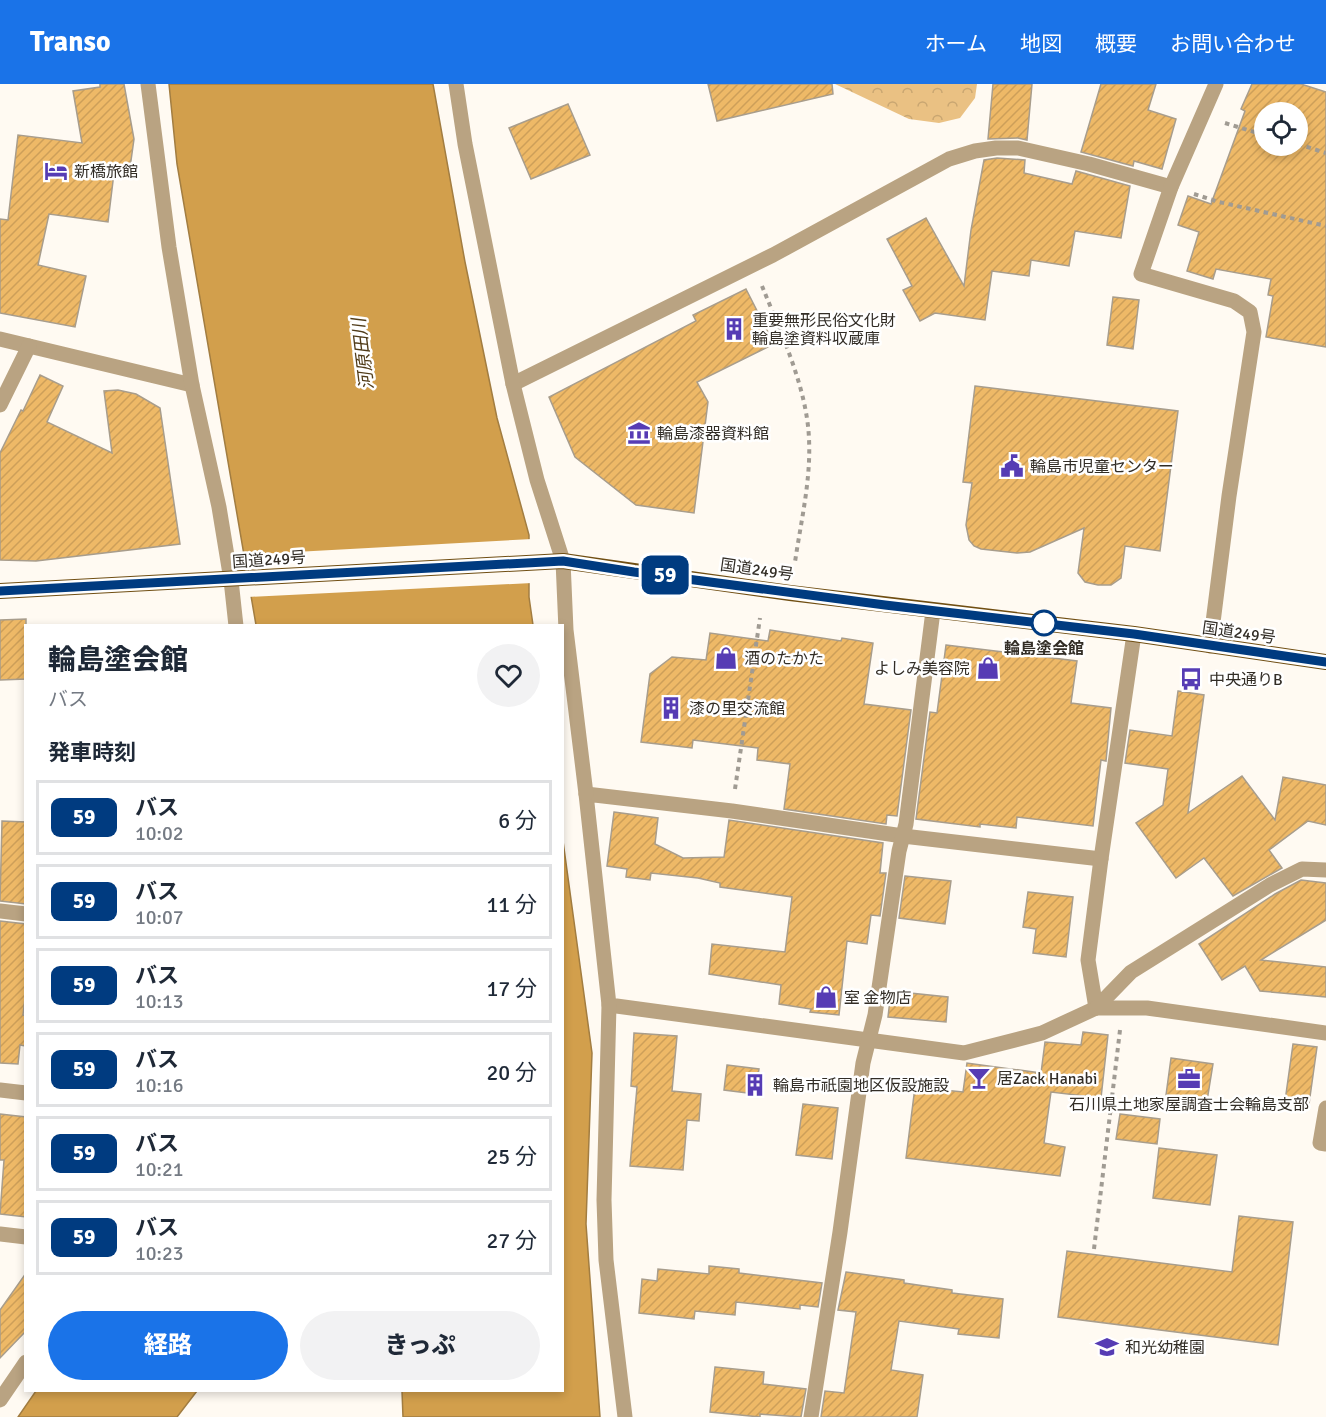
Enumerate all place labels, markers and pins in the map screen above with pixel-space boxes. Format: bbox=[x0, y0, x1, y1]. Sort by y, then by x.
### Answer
hotel icon: 新橋旅館 bbox=[43, 158, 69, 184]
place label: 新橋旅館 bbox=[74, 162, 138, 182]
place label: 重要無形民俗文化財 輪島塗資料収蔵庫 bbox=[752, 311, 896, 349]
building icon: 重要無形民俗文化財 輪島塗資料収蔵庫 bbox=[721, 316, 747, 342]
museum icon: 輪島漆器資料館 bbox=[626, 420, 652, 446]
place label: 輪島漆器資料館 bbox=[657, 424, 769, 444]
public building icon: 輪島市児童センター bbox=[999, 453, 1025, 479]
place label: 輪島市児童センター bbox=[1030, 457, 1174, 477]
marker: 輪島塗会館 bbox=[1031, 610, 1057, 636]
place label: 輪島塗会館 bbox=[1004, 639, 1084, 659]
shop icon: 酒のたかた bbox=[713, 645, 739, 671]
place label: 酒のたかた bbox=[744, 649, 824, 669]
shop icon: よしみ美容院 bbox=[975, 655, 1001, 681]
place label: よしみ美容院 bbox=[874, 659, 970, 679]
bus stop icon: 中央通りB bbox=[1178, 666, 1204, 692]
place label: 中央通りB bbox=[1209, 670, 1283, 690]
building icon: 漆の里交流館 bbox=[658, 695, 684, 721]
place label: 漆の里交流館 bbox=[689, 699, 785, 719]
shop icon: 室 金物店 bbox=[813, 984, 839, 1010]
place label: 室 金物店 bbox=[844, 988, 912, 1008]
bar icon: 居Zack Hanabi bbox=[966, 1065, 992, 1091]
office icon: 石川県土地家屋調査士会輪島支部 bbox=[1176, 1066, 1202, 1092]
place label: 居Zack Hanabi bbox=[997, 1069, 1097, 1089]
building icon: 輪島市祇園地区仮設施設 bbox=[742, 1072, 768, 1098]
place label: 輪島市祇園地区仮設施設 bbox=[773, 1076, 949, 1096]
place label: 石川県土地家屋調査士会輪島支部 bbox=[1069, 1095, 1309, 1115]
school or university icon: 和光幼稚園 bbox=[1094, 1334, 1120, 1360]
place label: 和光幼稚園 bbox=[1125, 1338, 1205, 1358]

